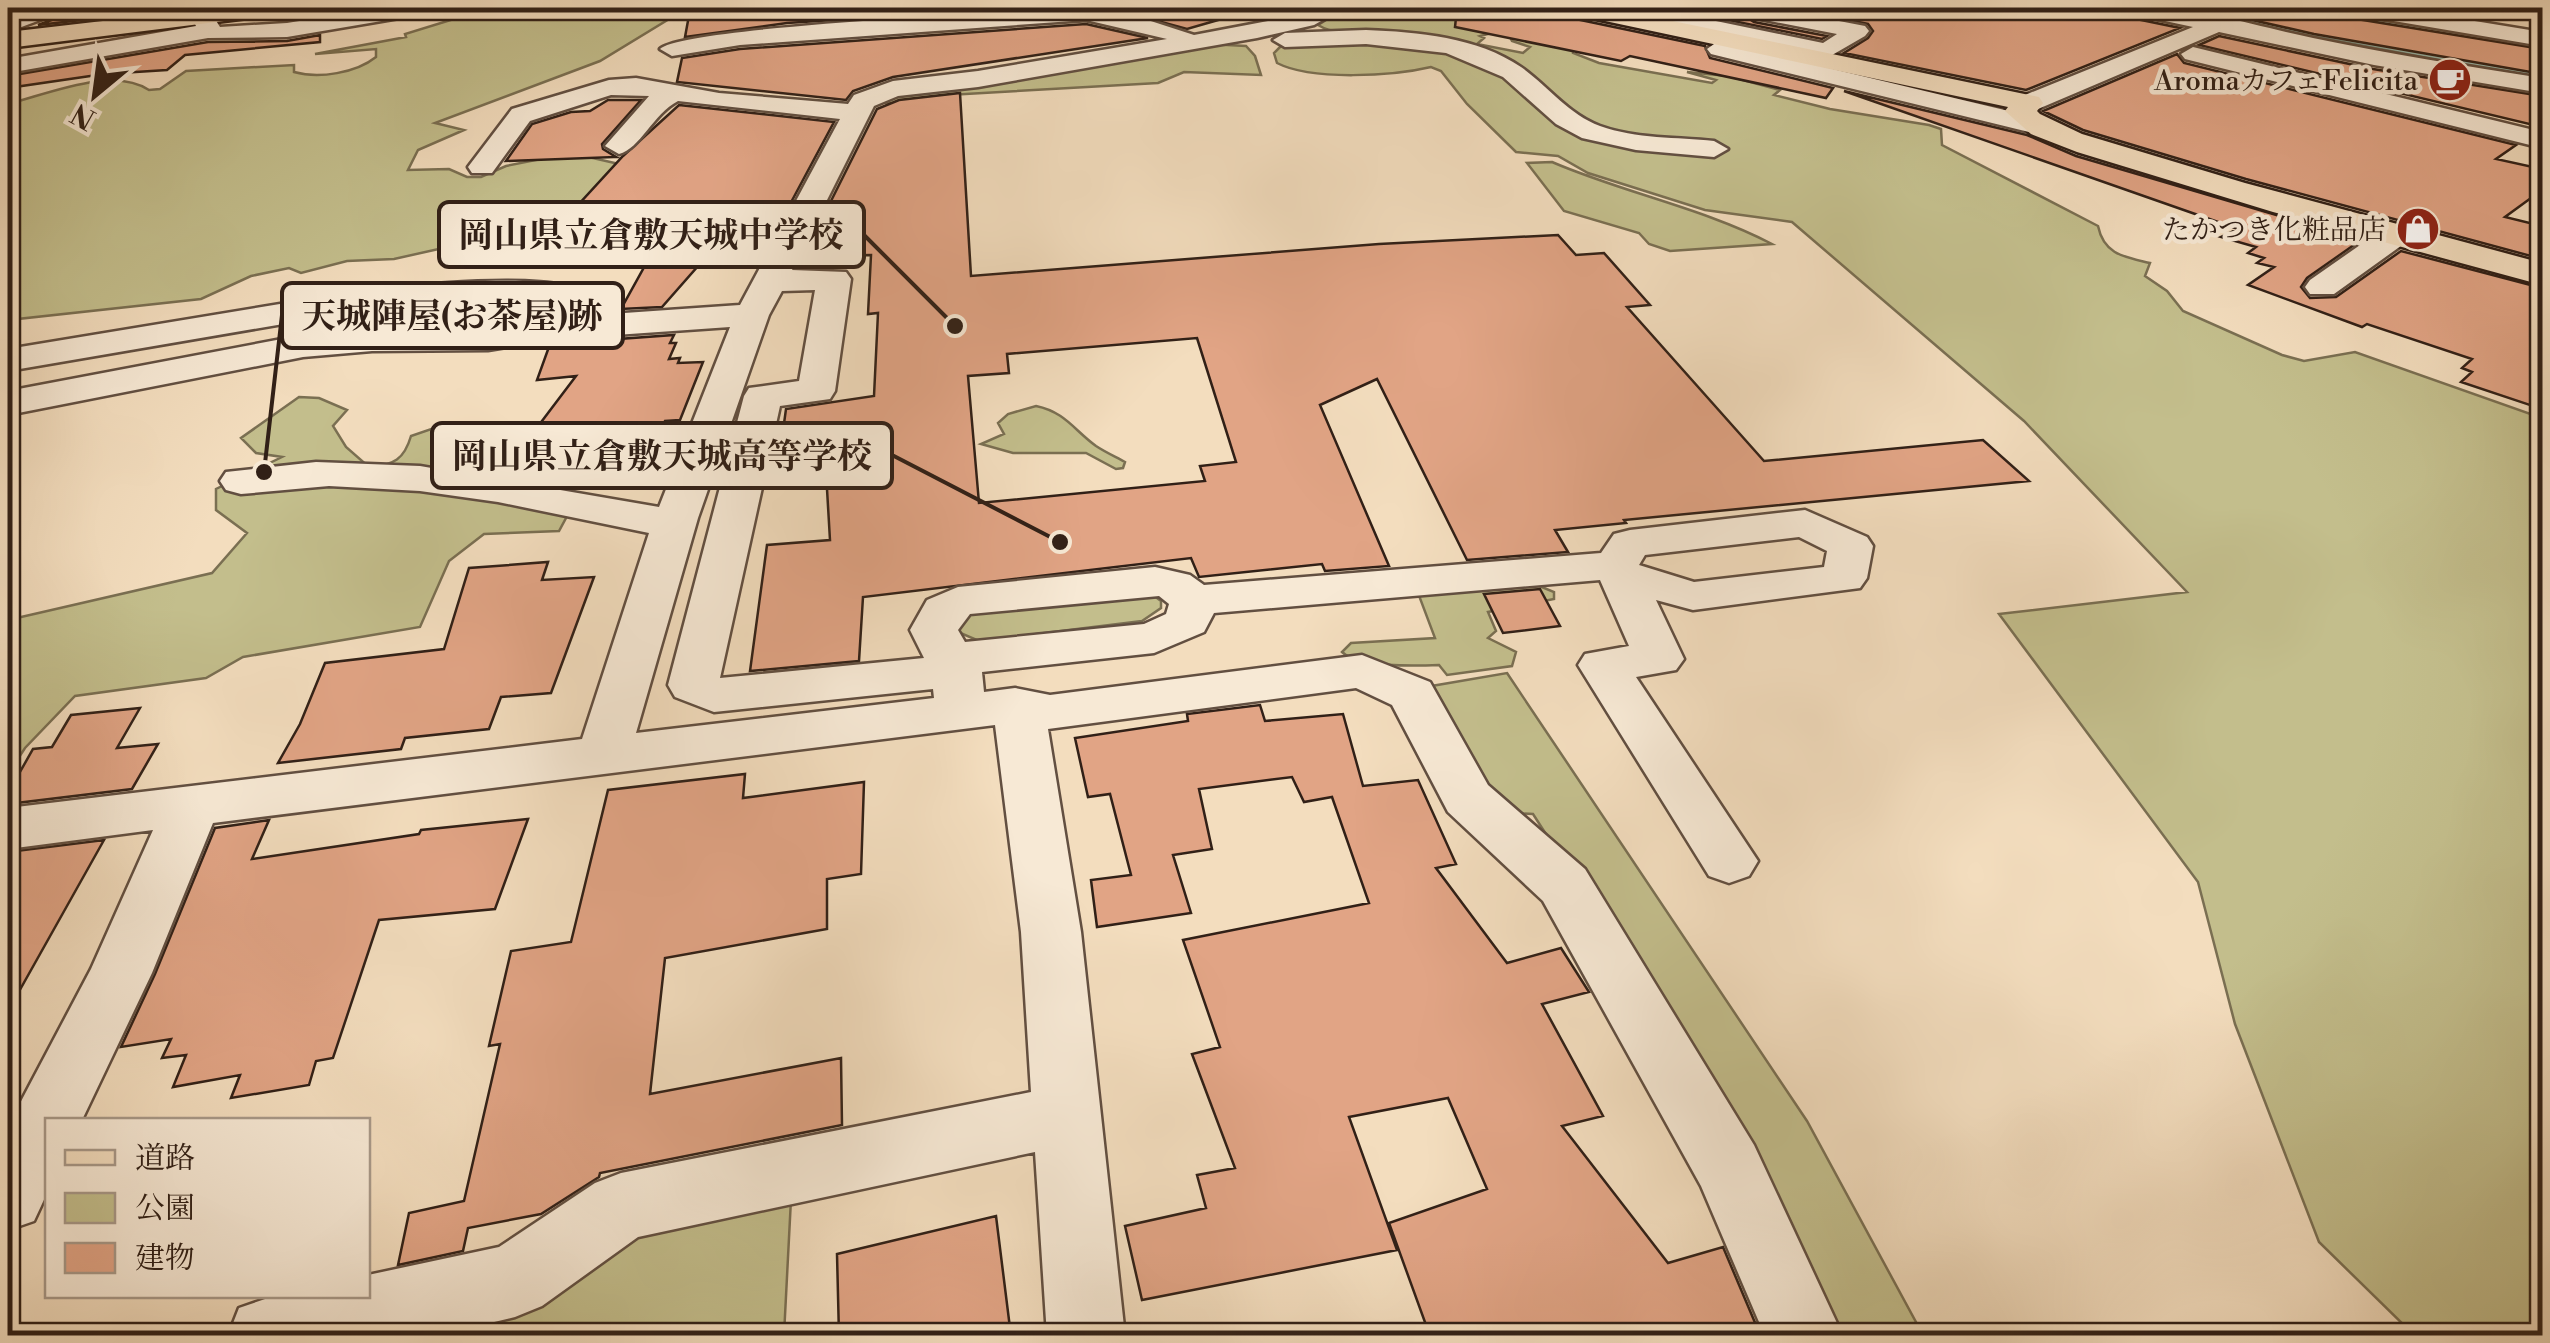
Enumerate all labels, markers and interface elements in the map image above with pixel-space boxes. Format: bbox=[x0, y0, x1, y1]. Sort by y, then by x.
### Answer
north arrow bbox=[45, 45, 145, 145]
cafe icon: AromaカフェFelicita bbox=[2427, 57, 2473, 103]
place label: AromaカフェFelicita bbox=[2153, 64, 2419, 99]
text: N bbox=[65, 95, 102, 136]
callout: 岡山県立倉敷天城中学校 bbox=[439, 202, 864, 267]
shop icon: たかつき化粧品店 bbox=[2395, 206, 2441, 252]
place label: たかつき化粧品店 bbox=[2162, 213, 2386, 248]
text: 岡山県立倉敷天城中学校 bbox=[458, 215, 844, 258]
callout: 天城陣屋(お茶屋)跡 bbox=[282, 283, 623, 348]
text: 天城陣屋(お茶屋)跡 bbox=[301, 296, 603, 339]
callout: 岡山県立倉敷天城高等学校 bbox=[432, 423, 892, 488]
text: 岡山県立倉敷天城高等学校 bbox=[452, 436, 872, 479]
legend bbox=[45, 1118, 370, 1298]
text: 道路 bbox=[135, 1140, 195, 1178]
text: 公園 bbox=[135, 1190, 195, 1228]
text: 建物 bbox=[135, 1240, 195, 1278]

